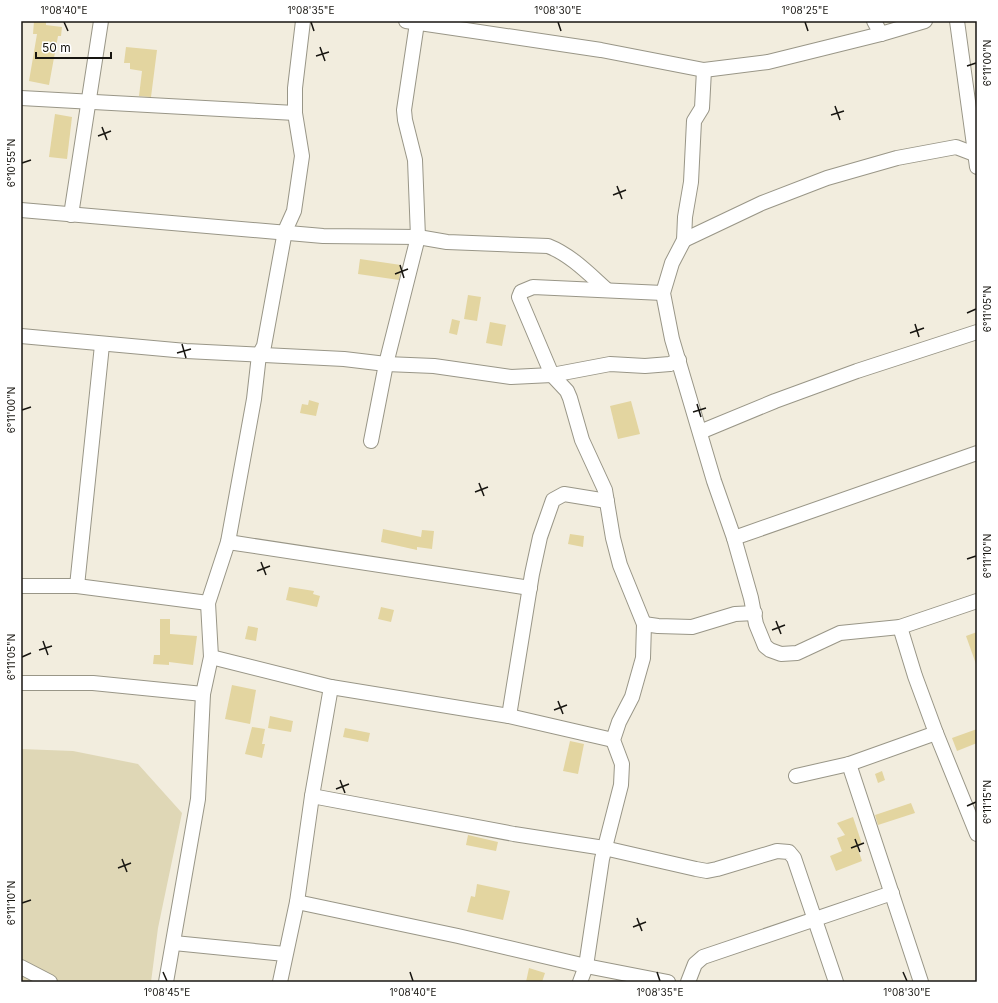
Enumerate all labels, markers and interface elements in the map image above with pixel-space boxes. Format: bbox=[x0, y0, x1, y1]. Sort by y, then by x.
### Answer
text: 1°08'40"E bbox=[41, 4, 87, 16]
text: 1°08'35"E bbox=[287, 4, 335, 16]
text: 1°08'30"E bbox=[534, 4, 582, 16]
text: 1°08'25"E bbox=[782, 4, 828, 16]
scale bar bbox=[36, 34, 111, 60]
text: 50 m bbox=[42, 40, 71, 55]
text: 6°11'00"N bbox=[981, 40, 993, 86]
text: 6°10'55"N bbox=[5, 139, 17, 187]
text: 6°11'05"N bbox=[981, 286, 993, 332]
text: 6°11'00"N bbox=[5, 387, 17, 433]
text: 6°11'10"N bbox=[981, 534, 993, 578]
text: 6°11'05"N bbox=[5, 634, 17, 680]
text: 6°11'15"N bbox=[981, 780, 993, 824]
text: 6°11'10"N bbox=[5, 881, 17, 925]
text: 1°08'45"E bbox=[144, 986, 190, 998]
text: 1°08'40"E bbox=[390, 986, 436, 998]
text: 1°08'35"E bbox=[636, 986, 684, 998]
text: 1°08'30"E bbox=[883, 986, 931, 998]

